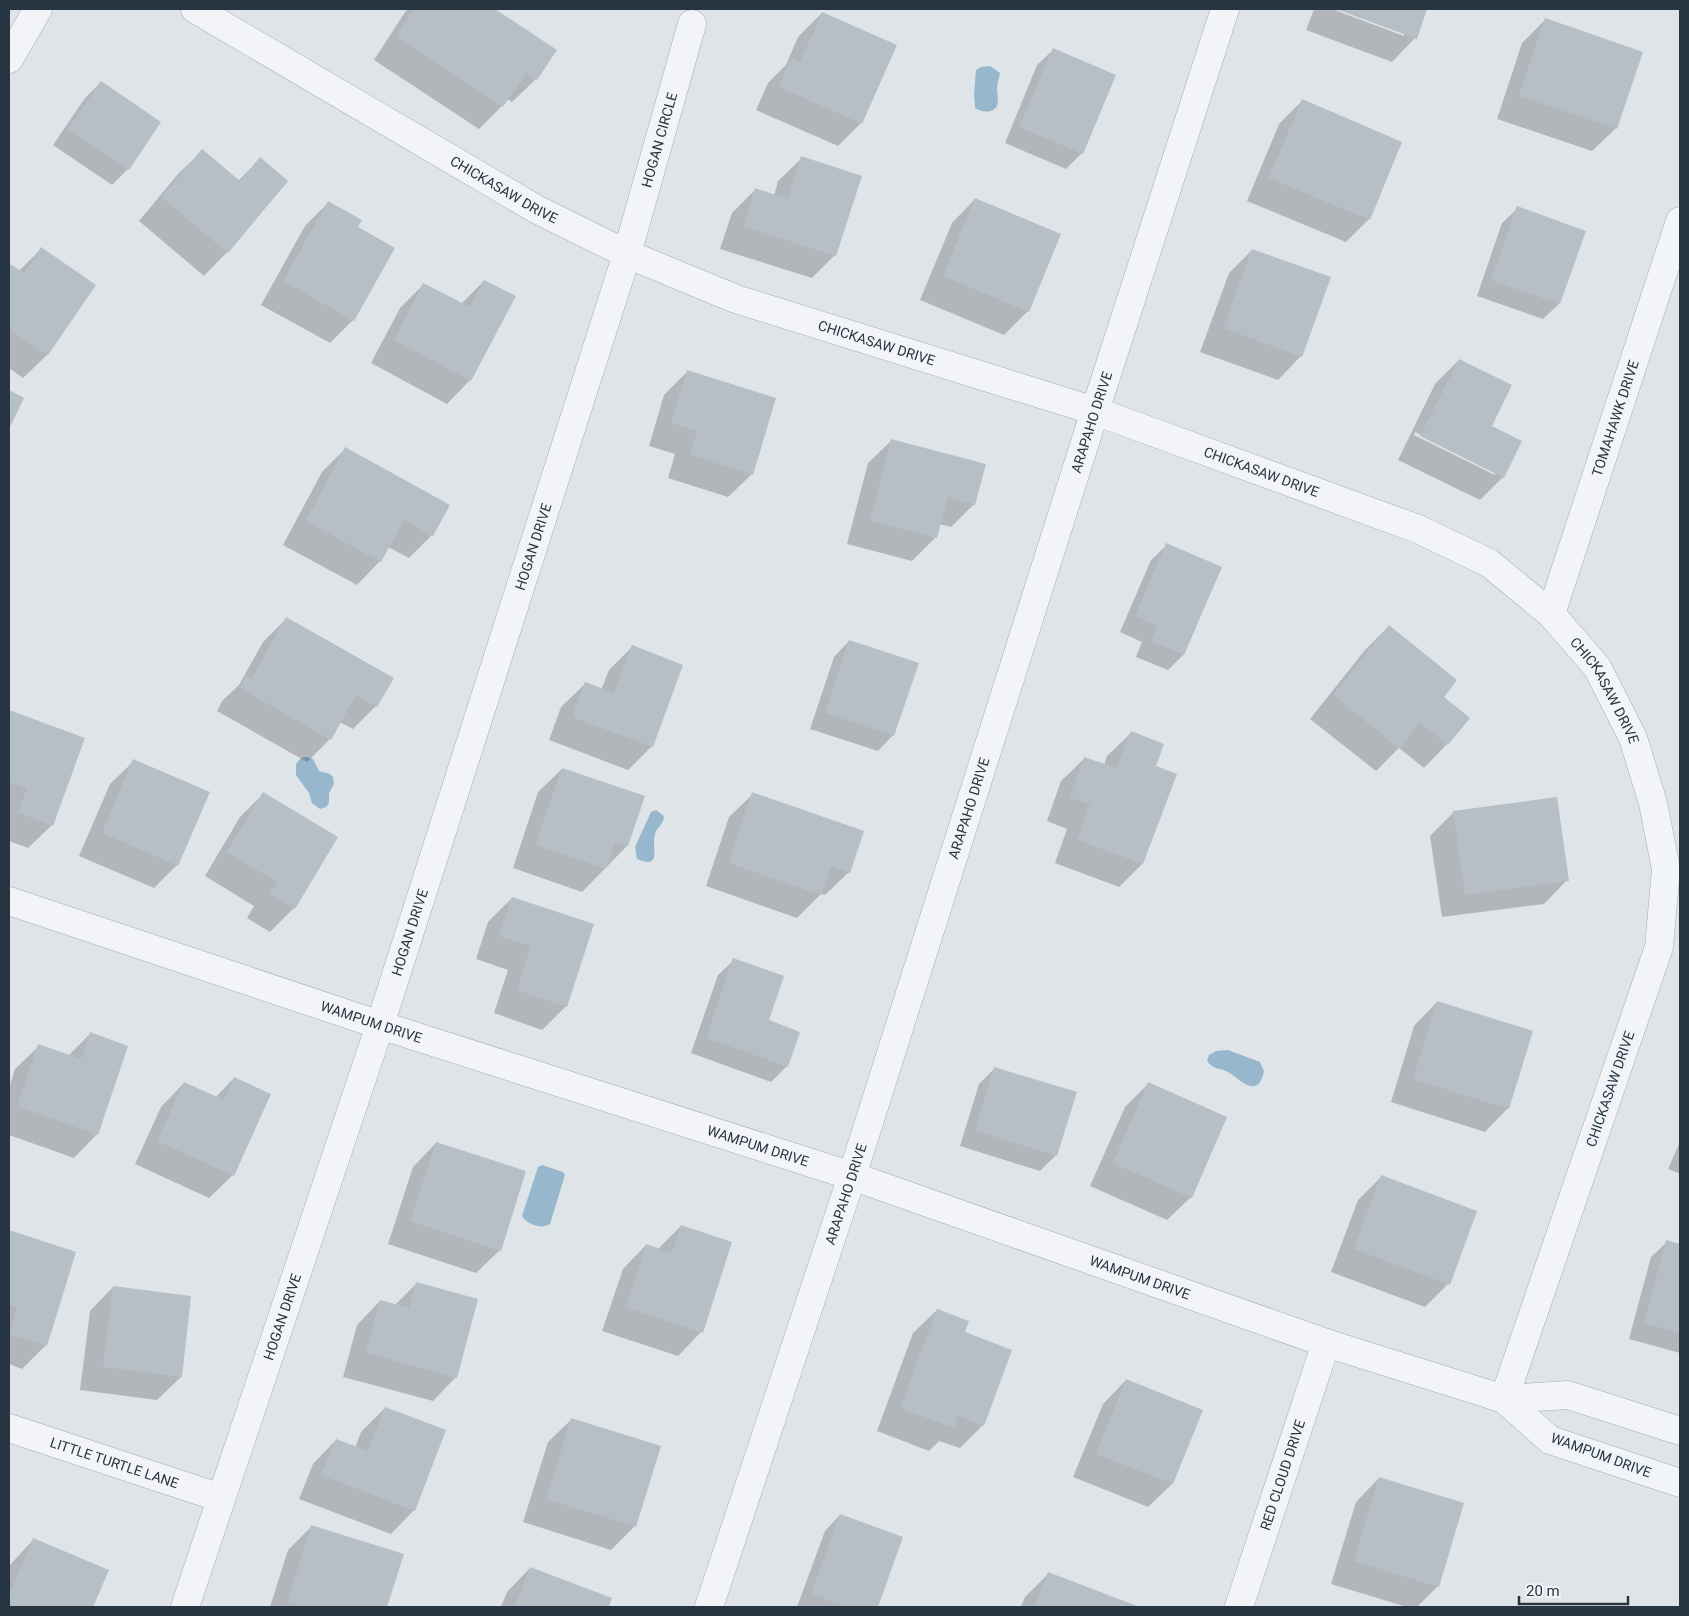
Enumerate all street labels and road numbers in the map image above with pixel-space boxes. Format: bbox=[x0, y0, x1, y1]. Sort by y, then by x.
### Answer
street label: HOGAN CIRCLE bbox=[638, 90, 680, 189]
street label: CHICKASAW DRIVE bbox=[447, 153, 561, 227]
street label: CHICKASAW DRIVE bbox=[816, 317, 937, 369]
street label: TOMAHAWK DRIVE bbox=[1589, 358, 1642, 478]
street label: ARAPAHO DRIVE bbox=[1068, 369, 1115, 475]
street label: CHICKASAW DRIVE bbox=[1202, 443, 1321, 500]
street label: HOGAN DRIVE bbox=[512, 501, 555, 592]
street label: CHICKASAW DRIVE bbox=[1567, 634, 1642, 745]
street label: ARAPAHO DRIVE bbox=[945, 755, 992, 861]
street label: HOGAN DRIVE bbox=[388, 887, 431, 978]
street label: WAMPUM DRIVE bbox=[319, 998, 424, 1046]
street label: CHICKASAW DRIVE bbox=[1583, 1029, 1637, 1149]
street label: WAMPUM DRIVE bbox=[705, 1122, 811, 1170]
street label: ARAPAHO DRIVE bbox=[822, 1141, 870, 1247]
street label: WAMPUM DRIVE bbox=[1087, 1252, 1192, 1303]
street label: HOGAN DRIVE bbox=[260, 1271, 304, 1362]
street label: RED CLOUD DRIVE bbox=[1257, 1418, 1308, 1532]
street label: WAMPUM DRIVE bbox=[1549, 1429, 1653, 1481]
street label: LITTLE TURTLE LANE bbox=[48, 1434, 181, 1491]

